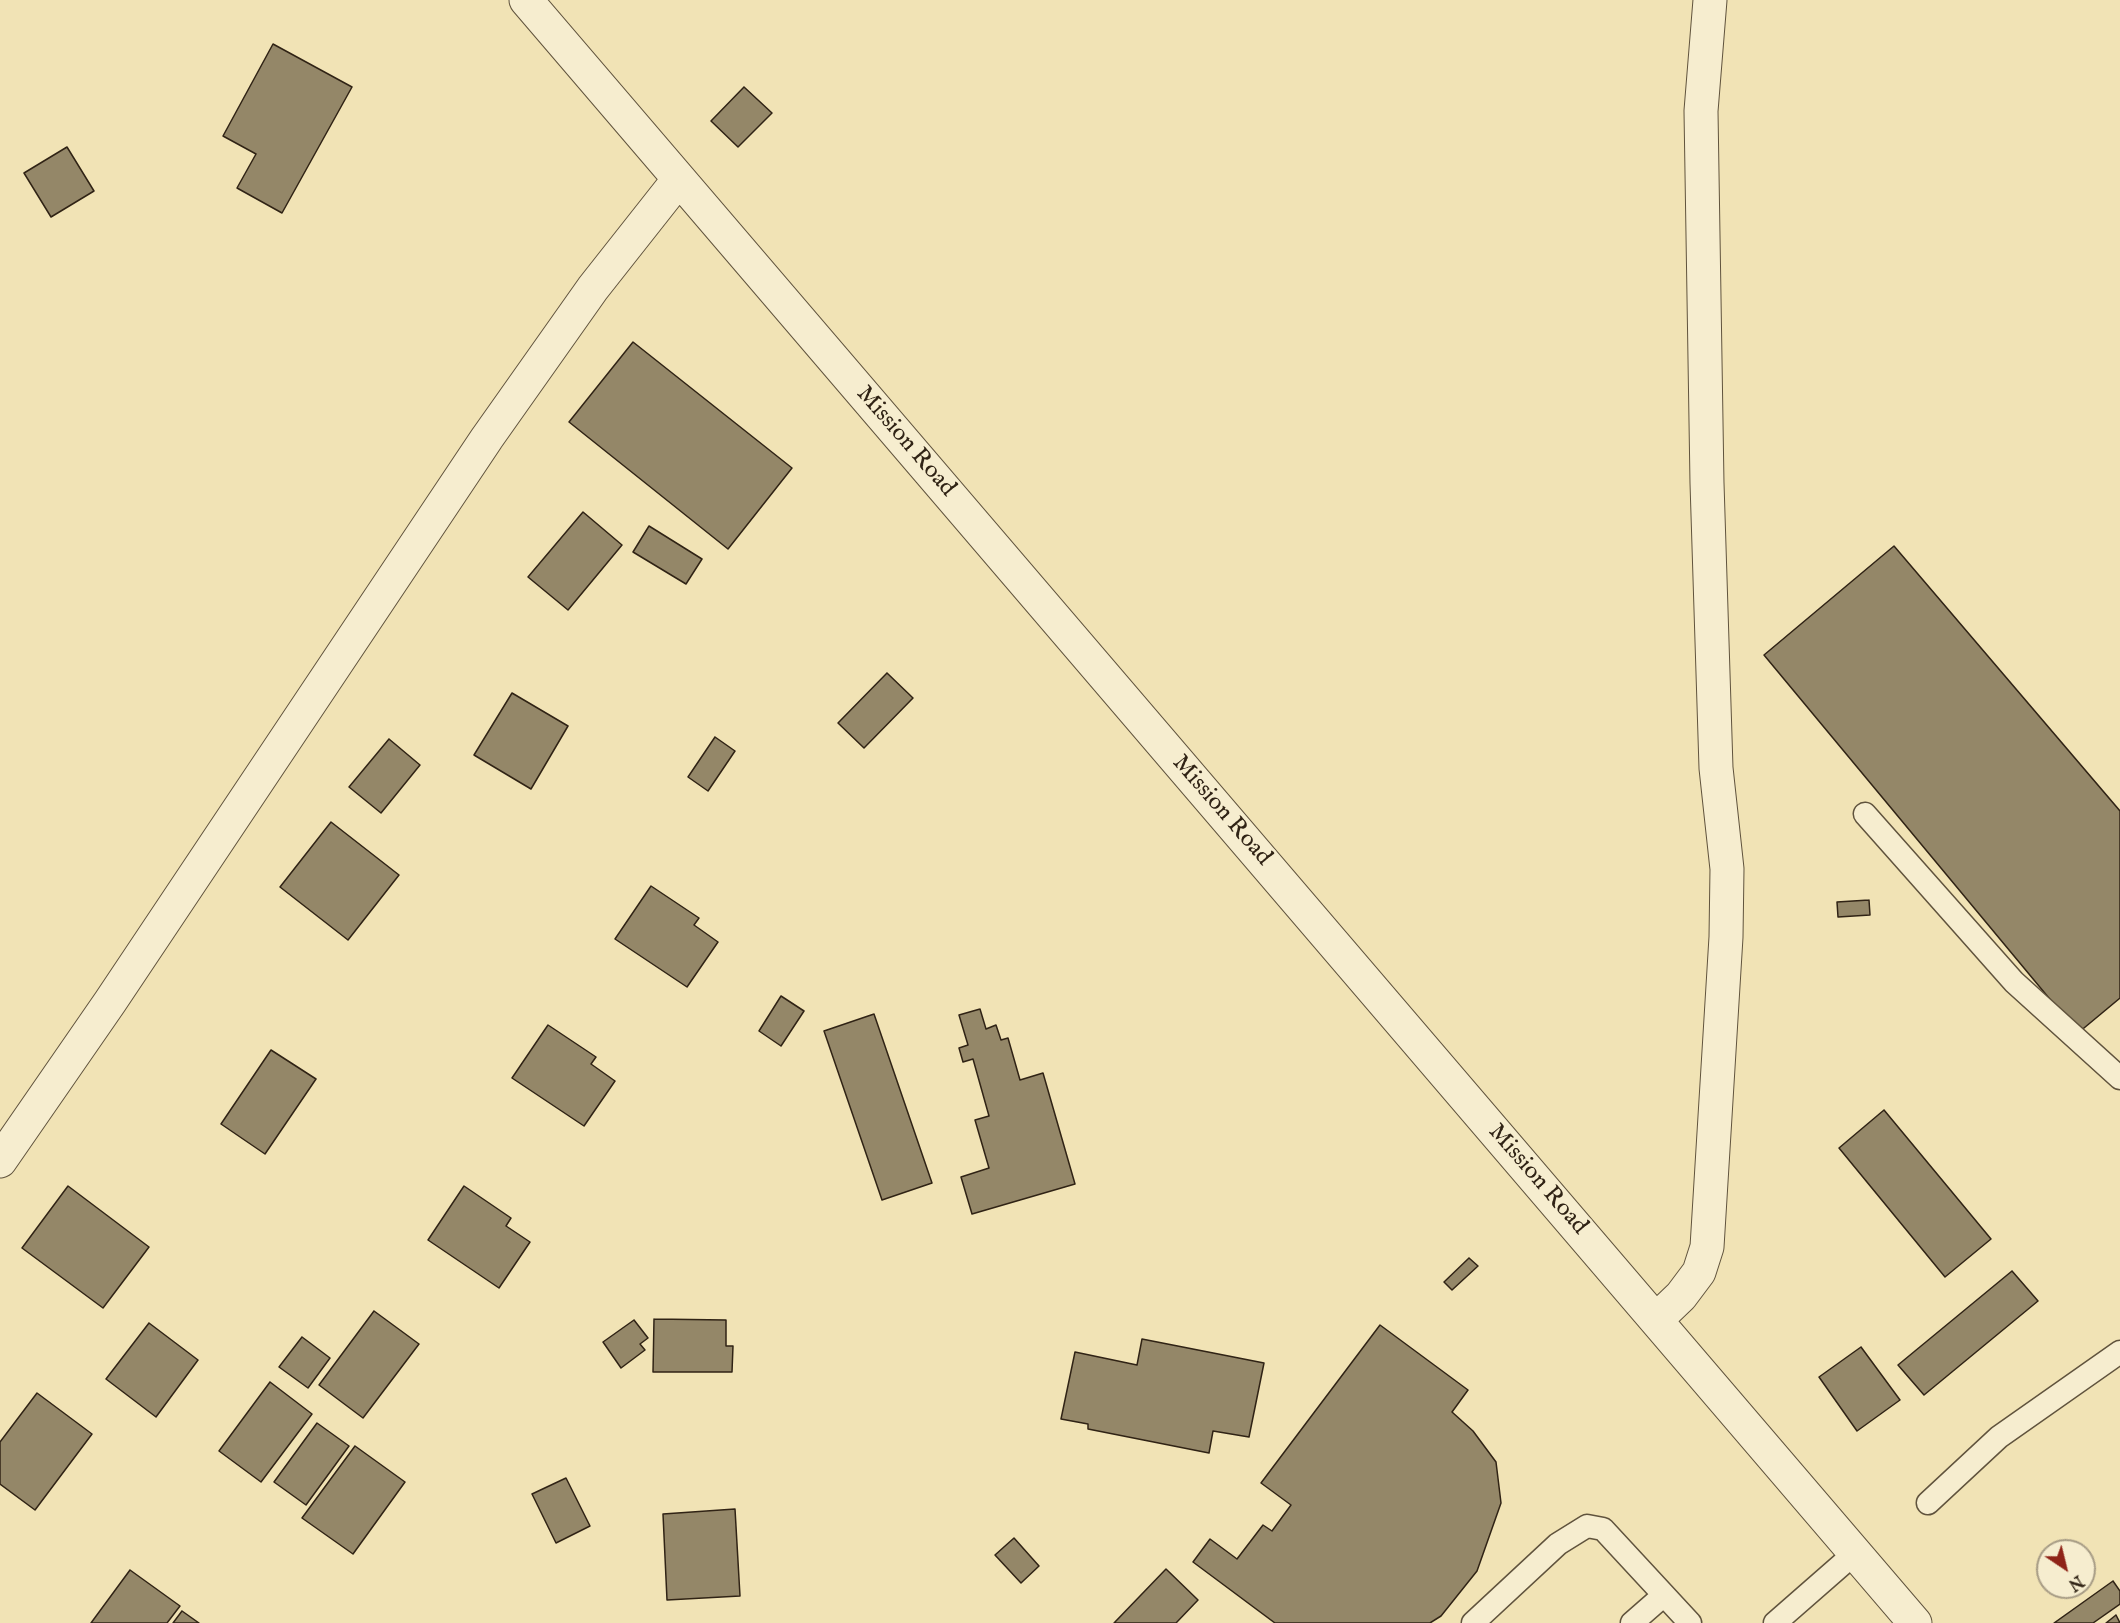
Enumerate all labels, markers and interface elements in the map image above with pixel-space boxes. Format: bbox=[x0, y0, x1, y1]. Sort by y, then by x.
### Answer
street label: Mission Road bbox=[849, 381, 961, 503]
street label: Mission Road bbox=[1165, 750, 1277, 872]
street label: Mission Road bbox=[1481, 1119, 1593, 1241]
north arrow bbox=[2036, 1539, 2096, 1599]
text: N bbox=[2064, 1570, 2087, 1594]

